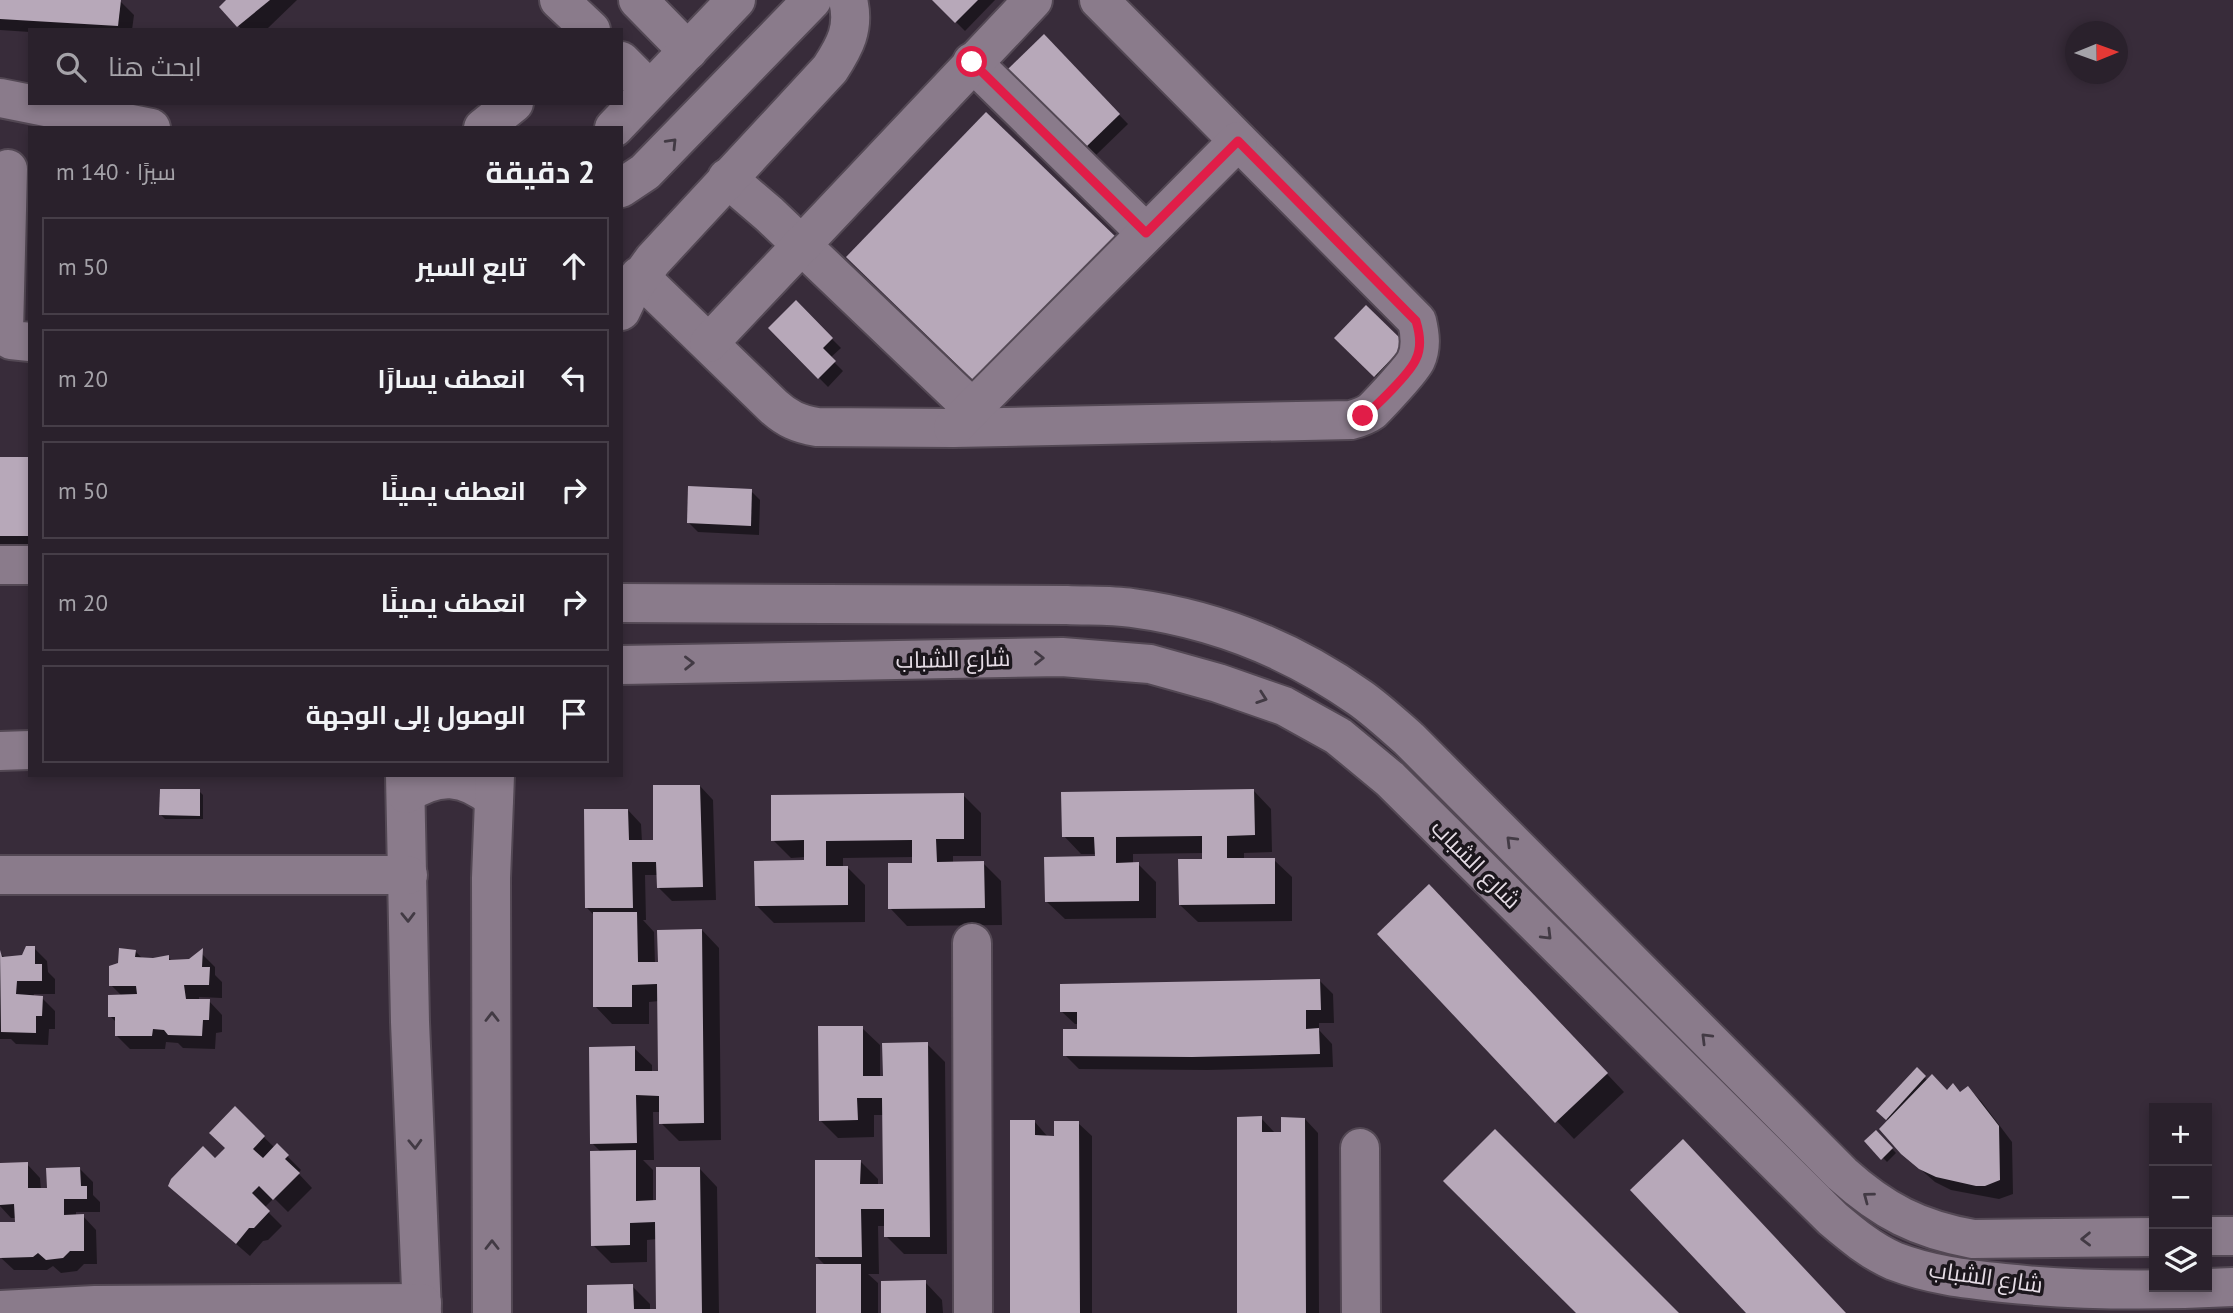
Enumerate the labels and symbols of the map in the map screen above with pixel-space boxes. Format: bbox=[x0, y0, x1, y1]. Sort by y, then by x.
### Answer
north arrow bbox=[2065, 21, 2128, 84]
route start bbox=[956, 46, 987, 77]
one-way arrow bbox=[664, 139, 677, 152]
route end bbox=[1347, 400, 1378, 431]
street label: شارع الشباب bbox=[895, 643, 1011, 676]
one-way arrow bbox=[1034, 650, 1045, 665]
one-way arrow bbox=[685, 655, 695, 671]
one-way arrow bbox=[1255, 690, 1267, 704]
street label: شارع الشباب bbox=[1424, 813, 1527, 916]
one-way arrow bbox=[1507, 837, 1520, 850]
one-way arrow bbox=[401, 912, 416, 923]
one-way arrow bbox=[1539, 927, 1552, 940]
one-way arrow bbox=[484, 1012, 500, 1022]
one-way arrow bbox=[1701, 1033, 1714, 1046]
one-way arrow bbox=[408, 1139, 423, 1150]
one-way arrow bbox=[1864, 1192, 1876, 1205]
one-way arrow bbox=[2080, 1231, 2091, 1246]
one-way arrow bbox=[484, 1239, 500, 1250]
street label: شارع الشباب bbox=[1927, 1254, 2045, 1301]

